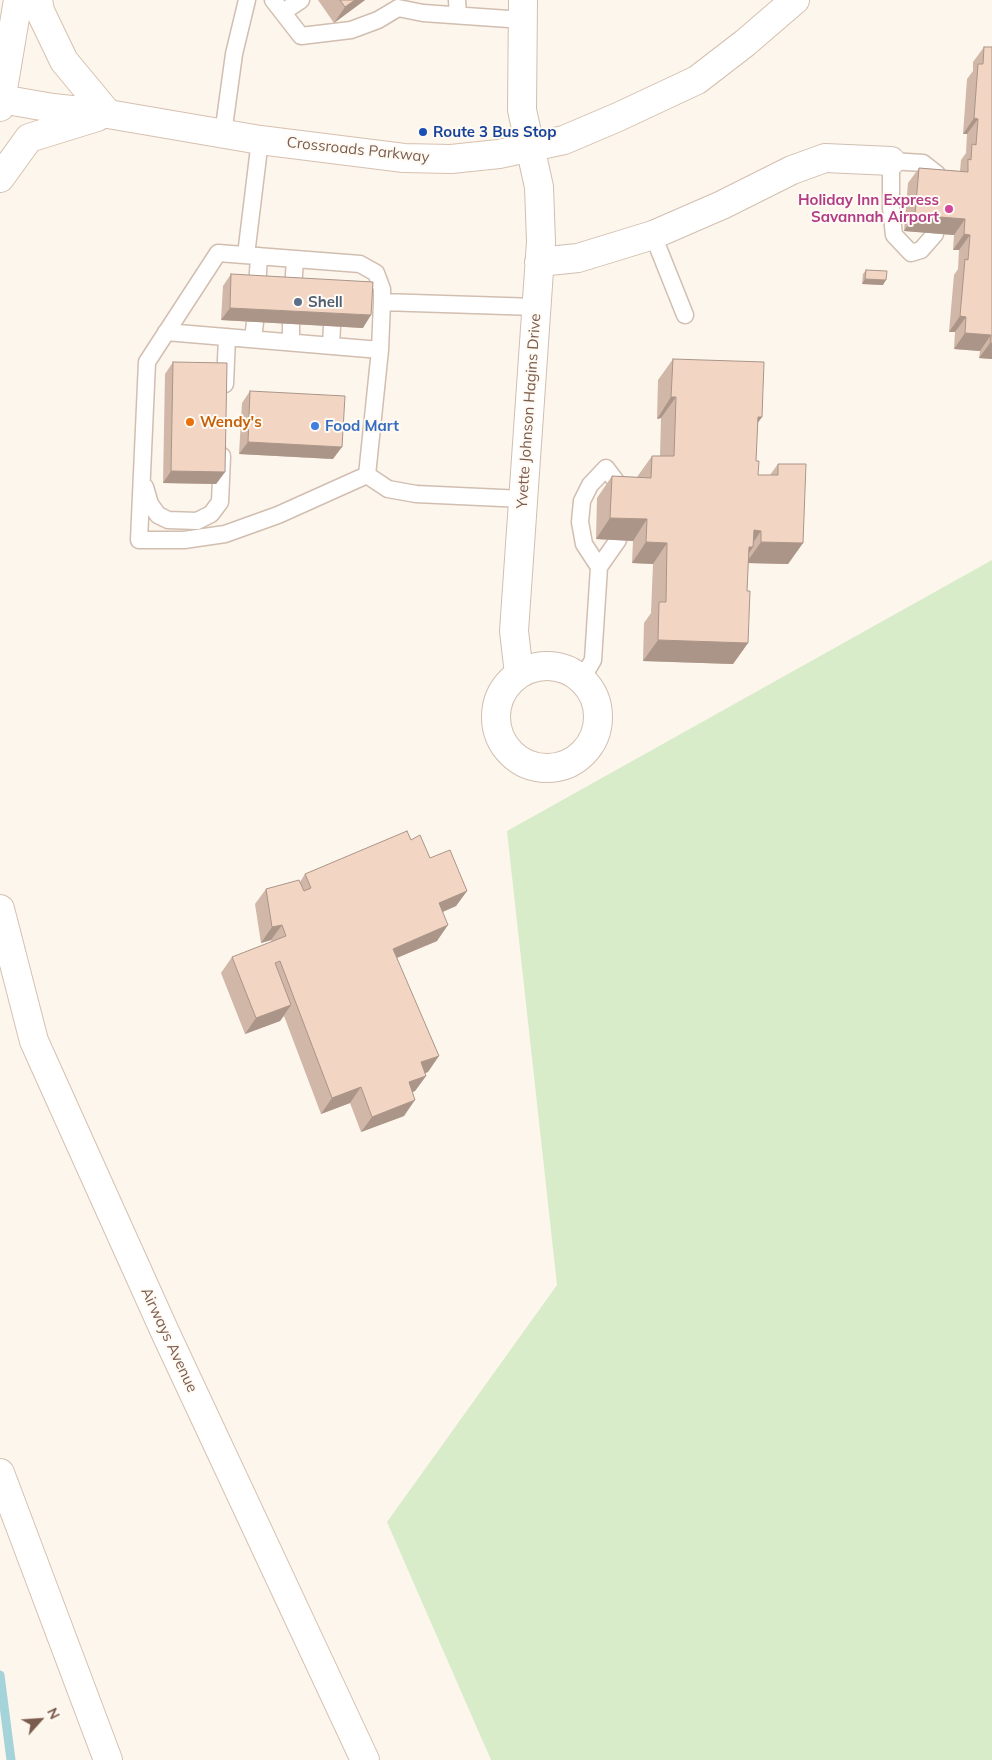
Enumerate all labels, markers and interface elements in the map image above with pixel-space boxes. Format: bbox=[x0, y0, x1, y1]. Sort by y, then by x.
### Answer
place label: Route 3 Bus Stop bbox=[433, 123, 557, 141]
marker: Route 3 Bus Stop bbox=[417, 126, 429, 138]
street label: Crossroads Parkway bbox=[286, 134, 430, 166]
place label: Holiday Inn Express Savannah Airport bbox=[798, 191, 939, 226]
marker: Holiday Inn Express Savannah Airport bbox=[943, 203, 955, 215]
place label: Shell bbox=[308, 293, 343, 311]
marker: Shell bbox=[292, 296, 304, 308]
street label: Yvette Johnson Hagins Drive bbox=[513, 313, 545, 509]
place label: Wendy's bbox=[200, 413, 262, 431]
marker: Wendy's bbox=[184, 416, 196, 428]
place label: Food Mart bbox=[325, 417, 399, 435]
marker: Food Mart bbox=[309, 420, 321, 432]
street label: Airways Avenue bbox=[137, 1285, 201, 1395]
north arrow bbox=[15, 1695, 65, 1745]
text: N bbox=[43, 1705, 64, 1722]

